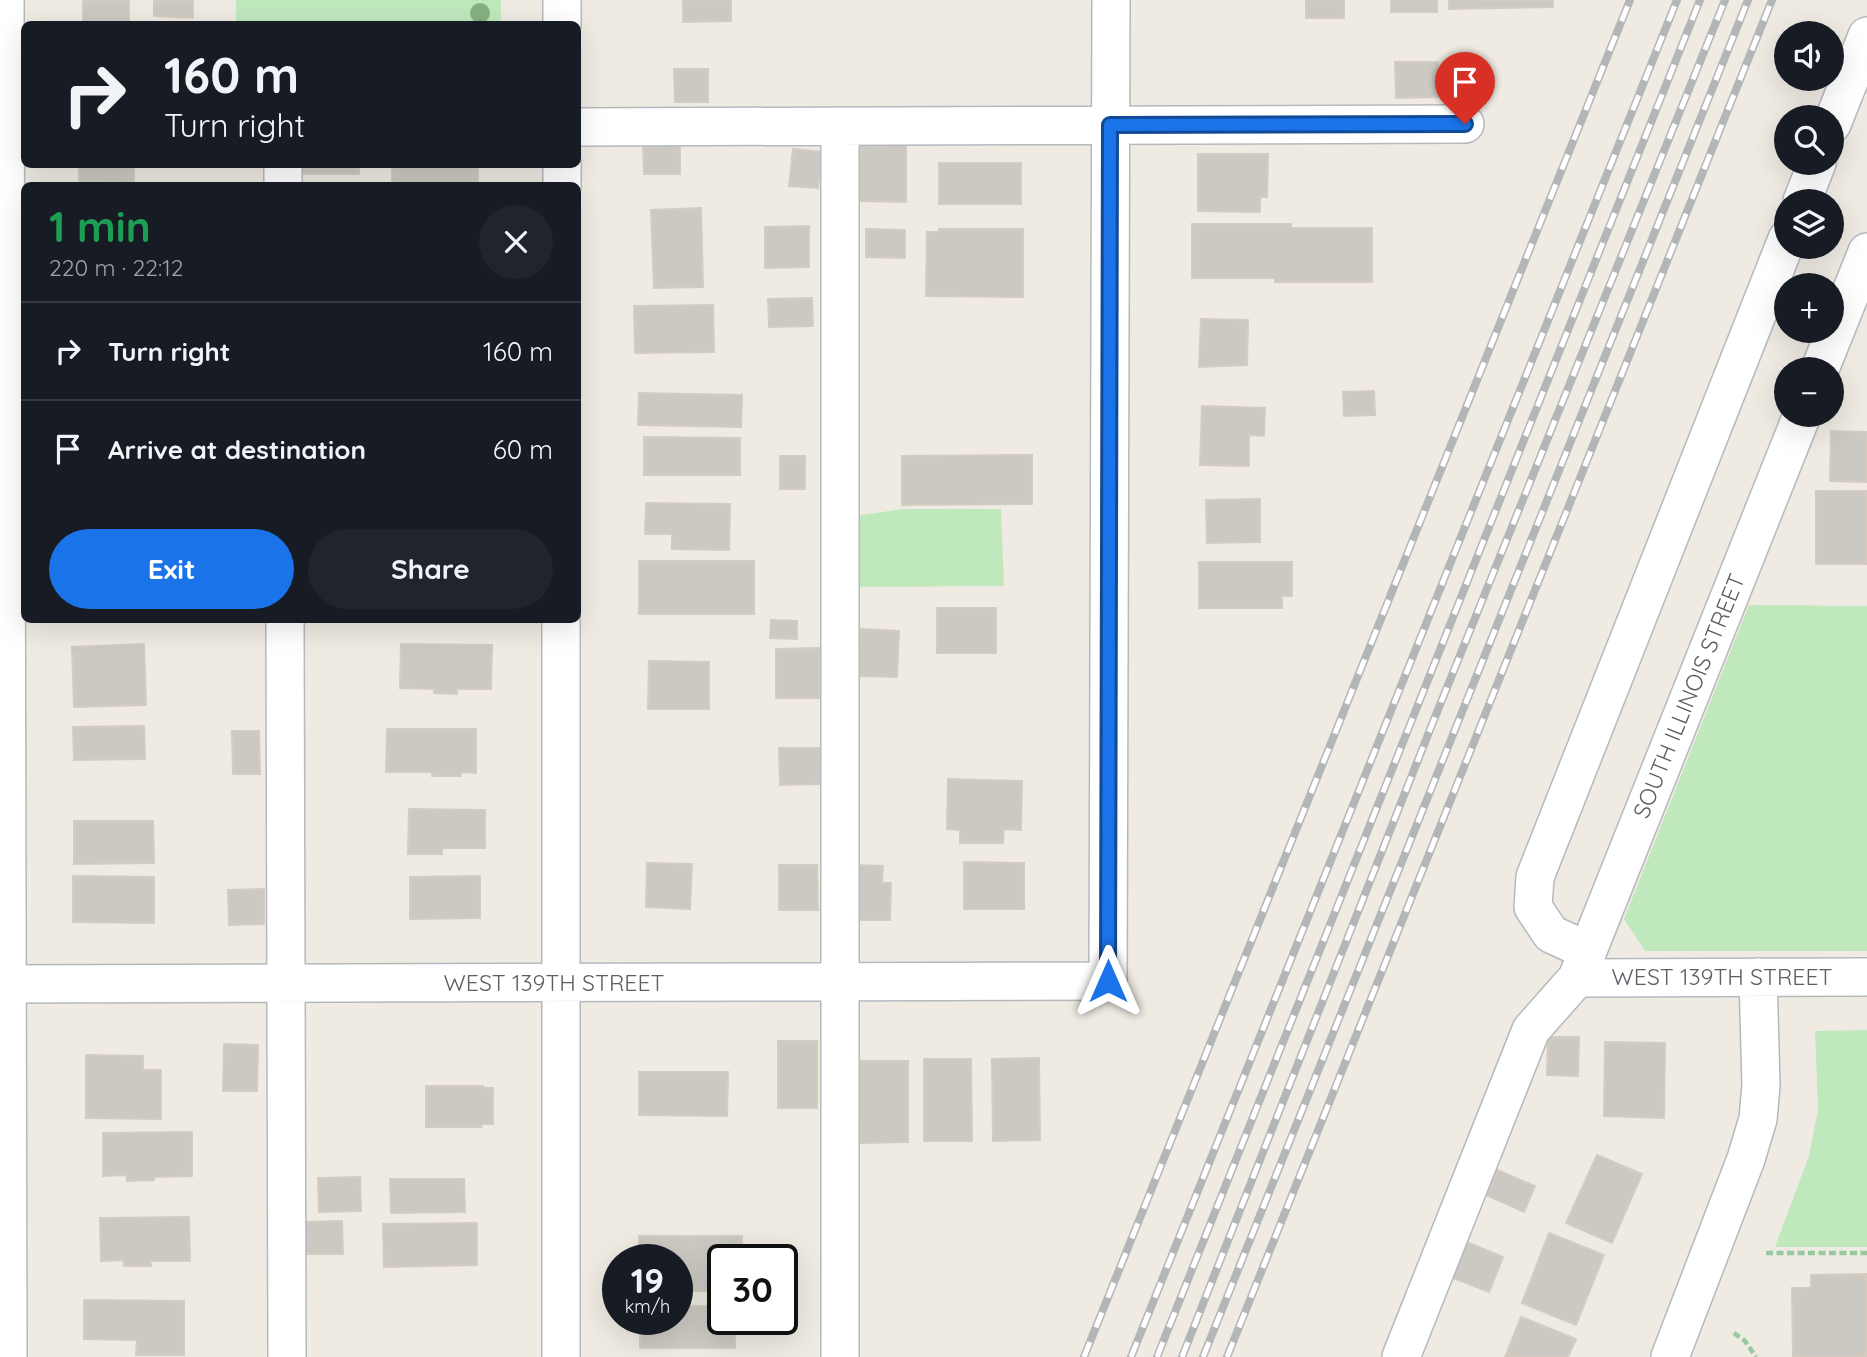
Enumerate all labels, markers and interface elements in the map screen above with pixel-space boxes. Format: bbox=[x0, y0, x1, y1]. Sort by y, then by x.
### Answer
map controls bbox=[1774, 21, 1844, 427]
button: sound bbox=[1774, 21, 1844, 91]
text: 160 m bbox=[164, 44, 299, 105]
icon: right bbox=[49, 49, 140, 140]
pin bbox=[1435, 52, 1495, 124]
icon: arrive bbox=[1446, 63, 1484, 101]
text: Turn right bbox=[164, 105, 305, 145]
button: search bbox=[1774, 105, 1844, 175]
button: layers bbox=[1774, 189, 1844, 259]
text: 1 min bbox=[49, 200, 151, 253]
button: close bbox=[479, 205, 553, 279]
text: 220 m · 22:12 bbox=[49, 253, 184, 282]
button: + bbox=[1774, 273, 1844, 343]
icon: right bbox=[49, 332, 87, 370]
text: Turn right bbox=[108, 335, 230, 368]
text: 160 m bbox=[483, 335, 553, 368]
button: − bbox=[1774, 357, 1844, 427]
icon: arrive bbox=[49, 430, 87, 468]
text: Arrive at destination bbox=[108, 433, 366, 466]
text: 60 m bbox=[493, 433, 553, 466]
button: Exit bbox=[49, 529, 294, 609]
button: Share bbox=[308, 529, 553, 609]
street label: SOUTH ILLINOIS STREET bbox=[1626, 569, 1751, 822]
position arrow bbox=[1071, 944, 1145, 1018]
street label: WEST 139TH STREET bbox=[1612, 962, 1832, 991]
street label: WEST 139TH STREET bbox=[444, 968, 664, 997]
speed limit sign: 30 bbox=[707, 1244, 798, 1335]
text: 19 bbox=[631, 1258, 664, 1302]
text: km/h bbox=[625, 1295, 670, 1318]

